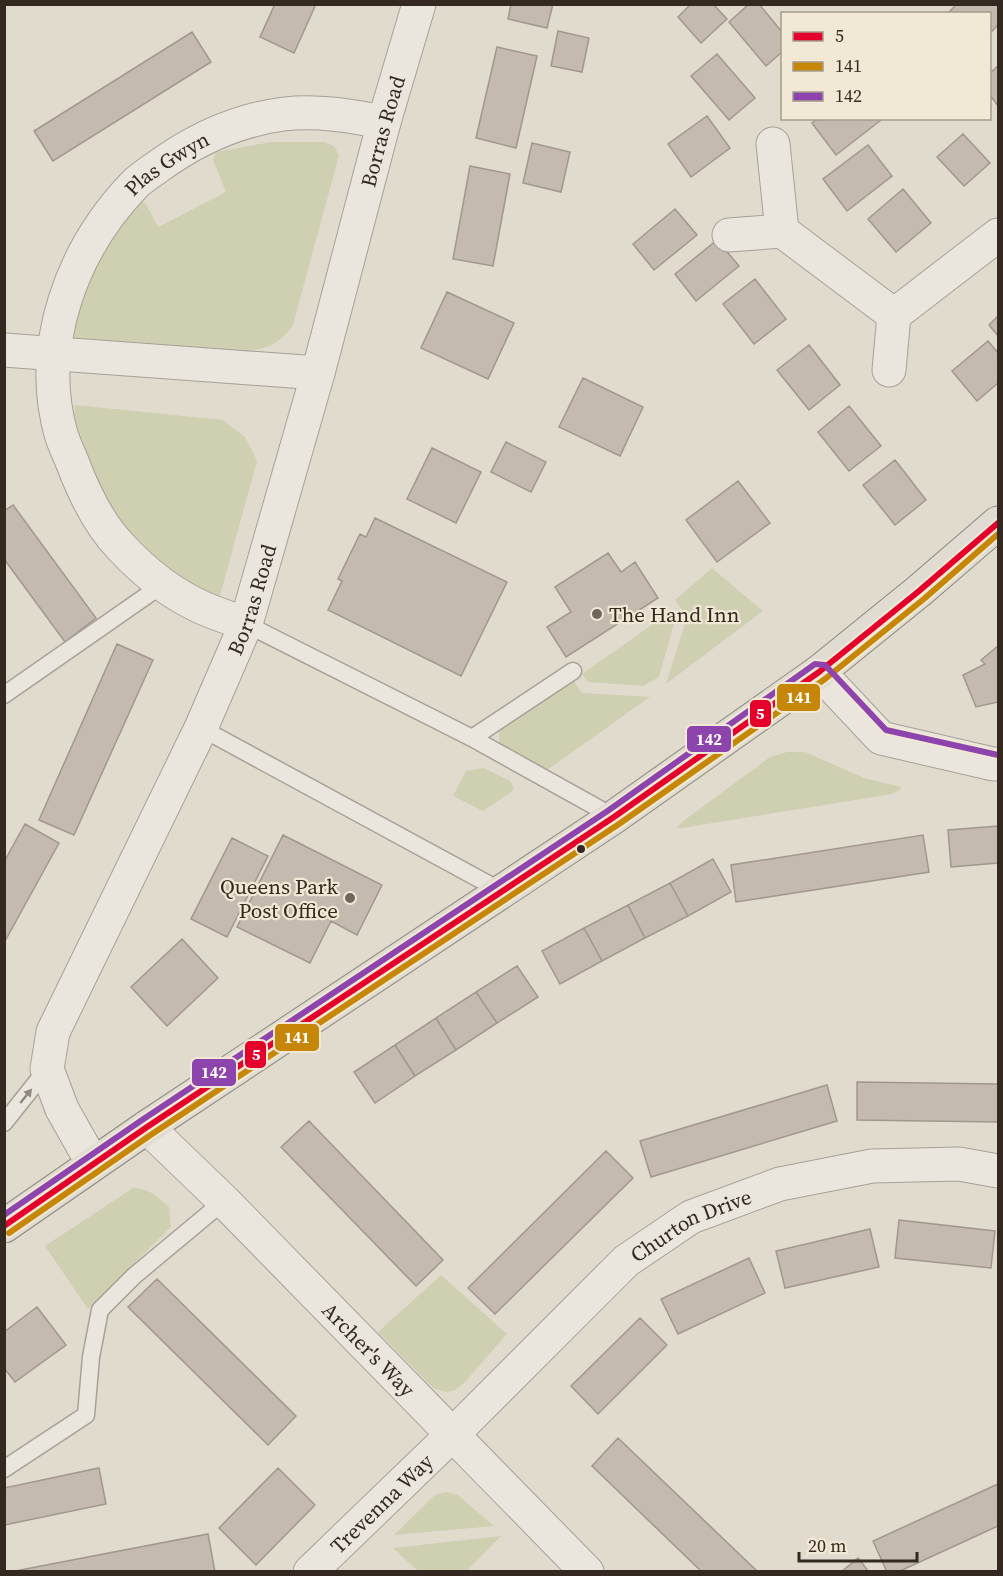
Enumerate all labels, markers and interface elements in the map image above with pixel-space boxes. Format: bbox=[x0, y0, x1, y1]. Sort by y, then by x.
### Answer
legend bbox=[781, 12, 991, 120]
text: 5 bbox=[835, 23, 844, 48]
text: 141 bbox=[835, 53, 862, 78]
street label: Borras Road bbox=[353, 72, 412, 190]
text: 142 bbox=[835, 83, 862, 108]
street label: Plas Gwyn bbox=[117, 124, 214, 202]
street label: Borras Road bbox=[220, 541, 283, 659]
place label: The Hand Inn bbox=[609, 600, 740, 629]
marker: The Hand Inn bbox=[590, 607, 604, 621]
line badge: 141 bbox=[776, 683, 821, 712]
text: 141 bbox=[786, 686, 812, 708]
line badge: 5 bbox=[749, 699, 772, 728]
text: 5 bbox=[756, 702, 765, 724]
line badge: 142 bbox=[686, 725, 732, 753]
text: 142 bbox=[696, 728, 722, 750]
unlabelled marker bbox=[575, 843, 587, 855]
place label: Queens Park Post Office bbox=[220, 872, 339, 925]
marker: Queens Park Post Office bbox=[343, 891, 357, 905]
line badge: 141 bbox=[274, 1023, 320, 1052]
text: 141 bbox=[284, 1026, 310, 1048]
line badge: 5 bbox=[244, 1040, 267, 1069]
text: 5 bbox=[252, 1043, 261, 1065]
line badge: 142 bbox=[191, 1058, 237, 1087]
text: 142 bbox=[201, 1061, 227, 1083]
one-way arrow bbox=[19, 1088, 32, 1104]
street label: Churton Drive bbox=[624, 1181, 755, 1269]
street label: Archer's Way bbox=[316, 1296, 422, 1403]
street label: Trevenna Way bbox=[323, 1447, 439, 1560]
scale bar bbox=[799, 1525, 918, 1563]
text: 20 m bbox=[808, 1533, 846, 1558]

